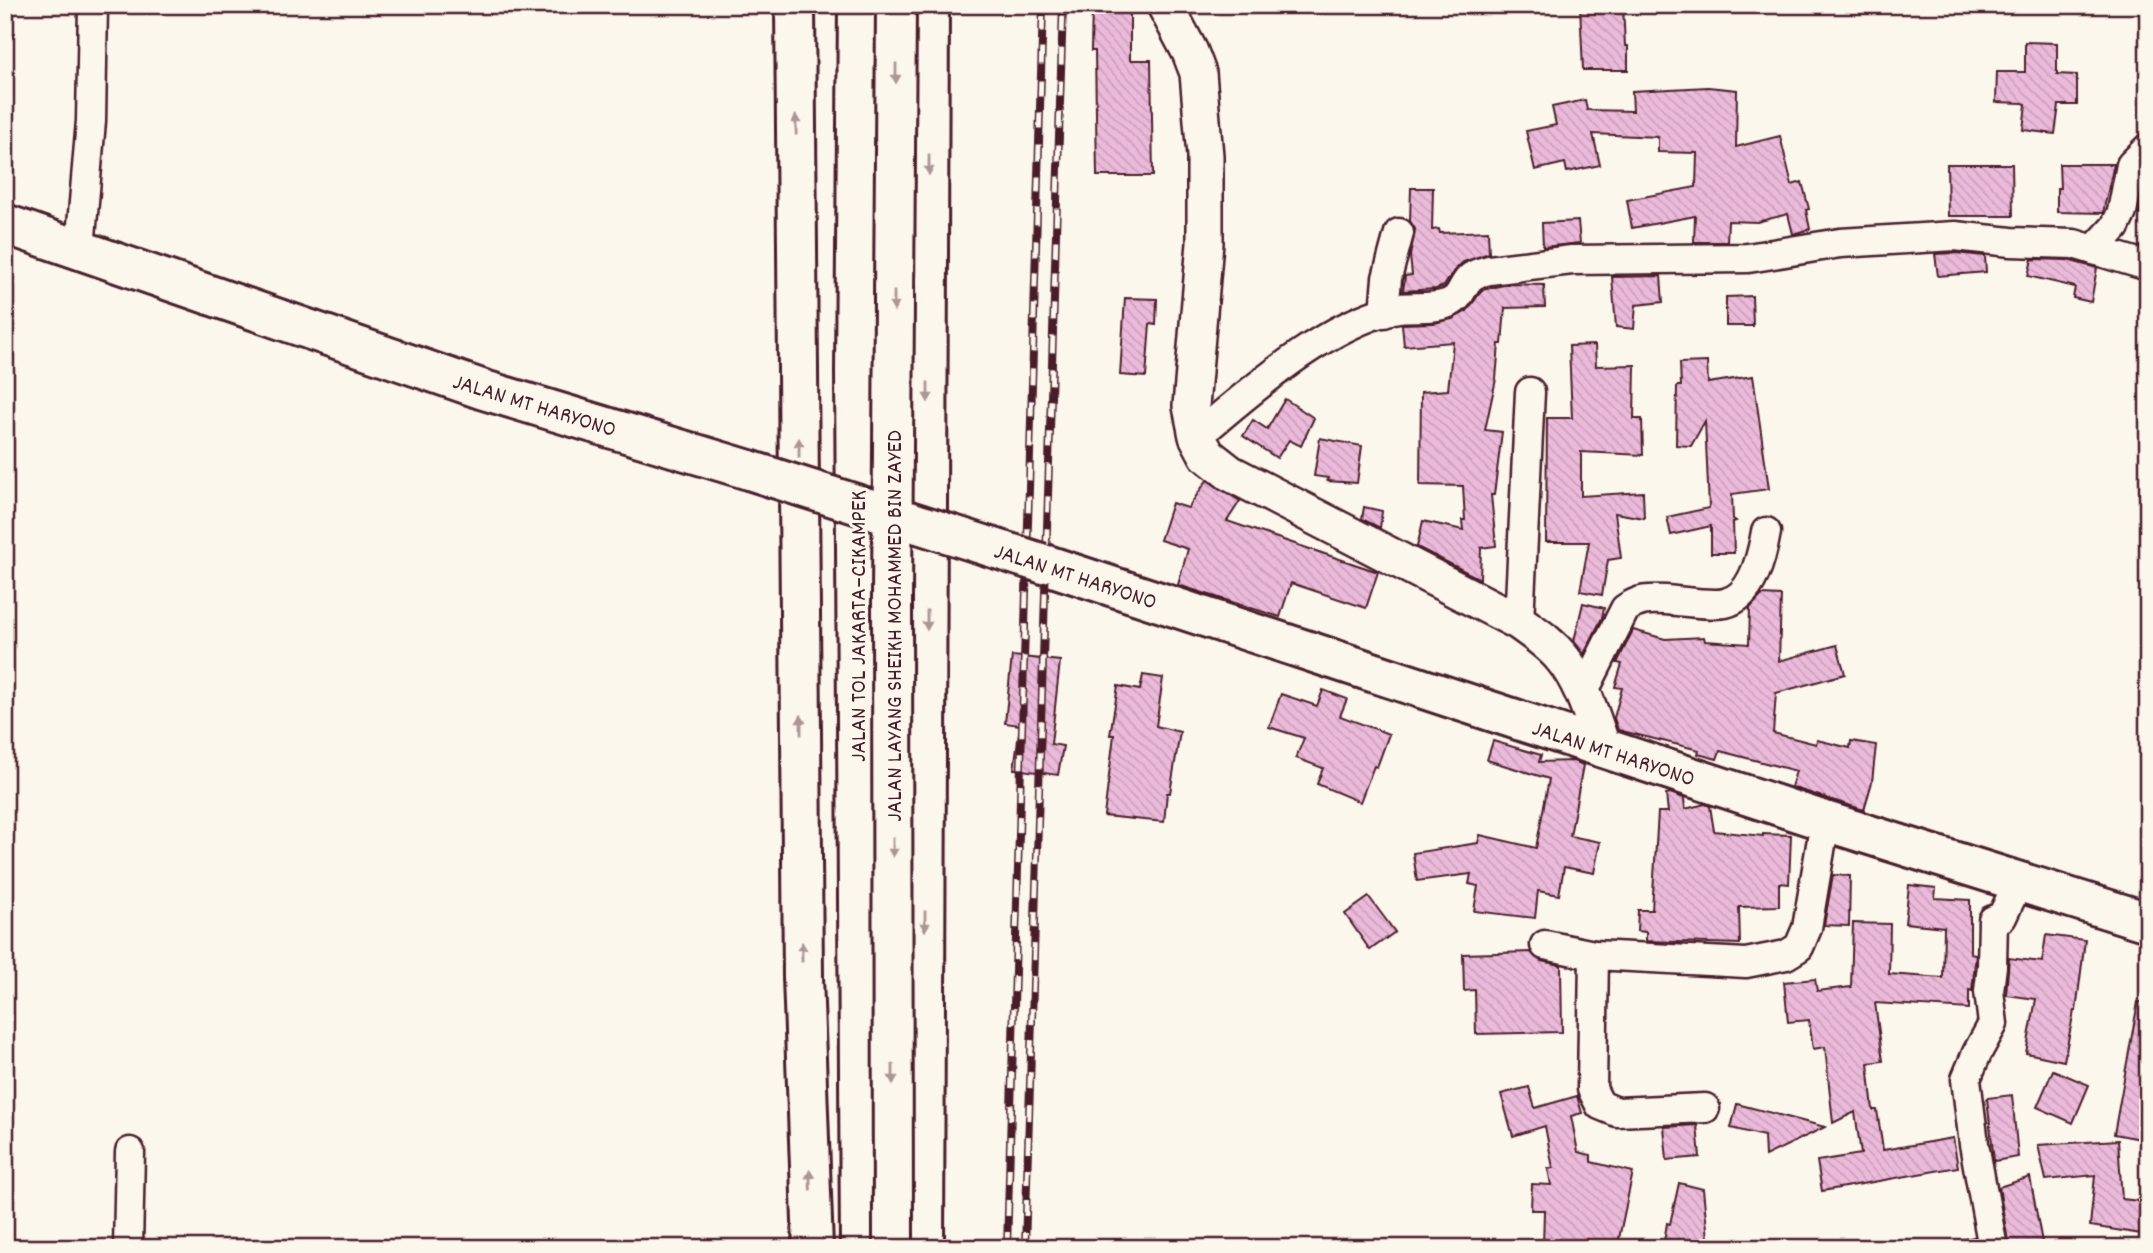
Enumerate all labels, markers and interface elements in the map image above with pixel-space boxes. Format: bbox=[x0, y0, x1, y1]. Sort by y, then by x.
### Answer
one-way arrow bbox=[890, 63, 902, 85]
one-way arrow bbox=[790, 114, 802, 136]
one-way arrow bbox=[923, 154, 935, 176]
one-way arrow bbox=[888, 290, 900, 312]
street label: JALAN MT HARYONO bbox=[448, 367, 620, 448]
one-way arrow bbox=[922, 382, 934, 404]
street label: JALAN LAYANG SHEIKH MOHAMMED BIN ZAYED bbox=[880, 430, 913, 822]
one-way arrow bbox=[793, 437, 804, 459]
street label: JALAN TOL JAKARTA–CIKAMPEK bbox=[844, 490, 877, 762]
street label: JALAN MT HARYONO bbox=[989, 536, 1160, 620]
one-way arrow bbox=[921, 609, 933, 631]
one-way arrow bbox=[795, 713, 807, 735]
street label: JALAN MT HARYONO bbox=[1527, 713, 1698, 797]
one-way arrow bbox=[887, 836, 899, 858]
one-way arrow bbox=[919, 910, 931, 932]
one-way arrow bbox=[797, 941, 808, 963]
one-way arrow bbox=[887, 1064, 899, 1086]
one-way arrow bbox=[805, 1168, 816, 1190]

